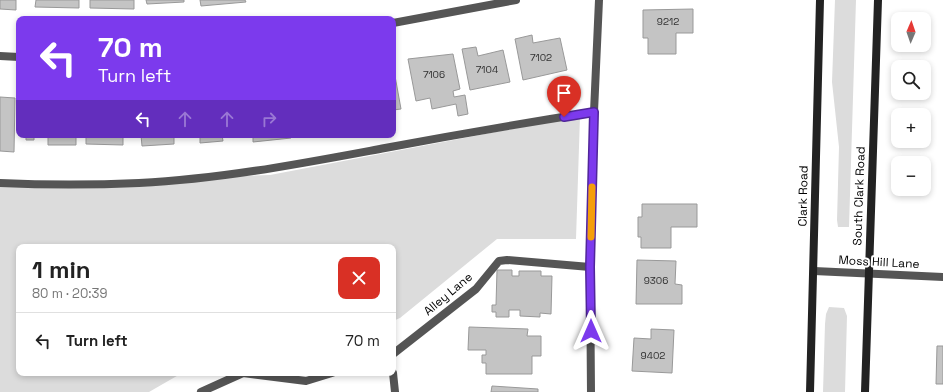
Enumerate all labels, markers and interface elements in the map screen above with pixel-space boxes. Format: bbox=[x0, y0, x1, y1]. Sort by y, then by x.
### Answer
north arrow bbox=[891, 12, 931, 52]
map controls bbox=[891, 12, 931, 196]
house number: 9212 bbox=[657, 15, 679, 28]
text: 70 m bbox=[98, 29, 163, 65]
icon: left bbox=[32, 32, 84, 84]
house number: 7102 bbox=[530, 51, 552, 64]
button: search bbox=[891, 60, 931, 100]
house number: 7104 bbox=[476, 63, 498, 76]
text: Turn left bbox=[98, 64, 171, 87]
house number: 7106 bbox=[423, 68, 445, 81]
pin bbox=[547, 76, 581, 117]
icon: arrive bbox=[553, 82, 575, 104]
icon: left bbox=[132, 108, 154, 130]
icon: ahead bbox=[174, 108, 196, 130]
icon: ahead bbox=[216, 108, 238, 130]
icon: right bbox=[258, 108, 280, 130]
button: + bbox=[891, 108, 931, 148]
street label: South Clark Road bbox=[849, 146, 869, 246]
button: − bbox=[891, 156, 931, 196]
street label: Clark Road bbox=[794, 165, 812, 227]
street label: Moss Hill Lane bbox=[838, 252, 920, 272]
text: 1 min bbox=[32, 254, 91, 285]
button: close bbox=[338, 257, 380, 299]
street label: Alley Lane bbox=[420, 269, 476, 319]
house number: 9306 bbox=[644, 274, 668, 287]
text: 80 m · 20:39 bbox=[32, 285, 107, 302]
position arrow bbox=[570, 310, 612, 352]
icon: left bbox=[32, 330, 54, 352]
text: Turn left bbox=[66, 331, 128, 350]
text: 70 m bbox=[345, 331, 380, 350]
house number: 9402 bbox=[641, 349, 665, 362]

